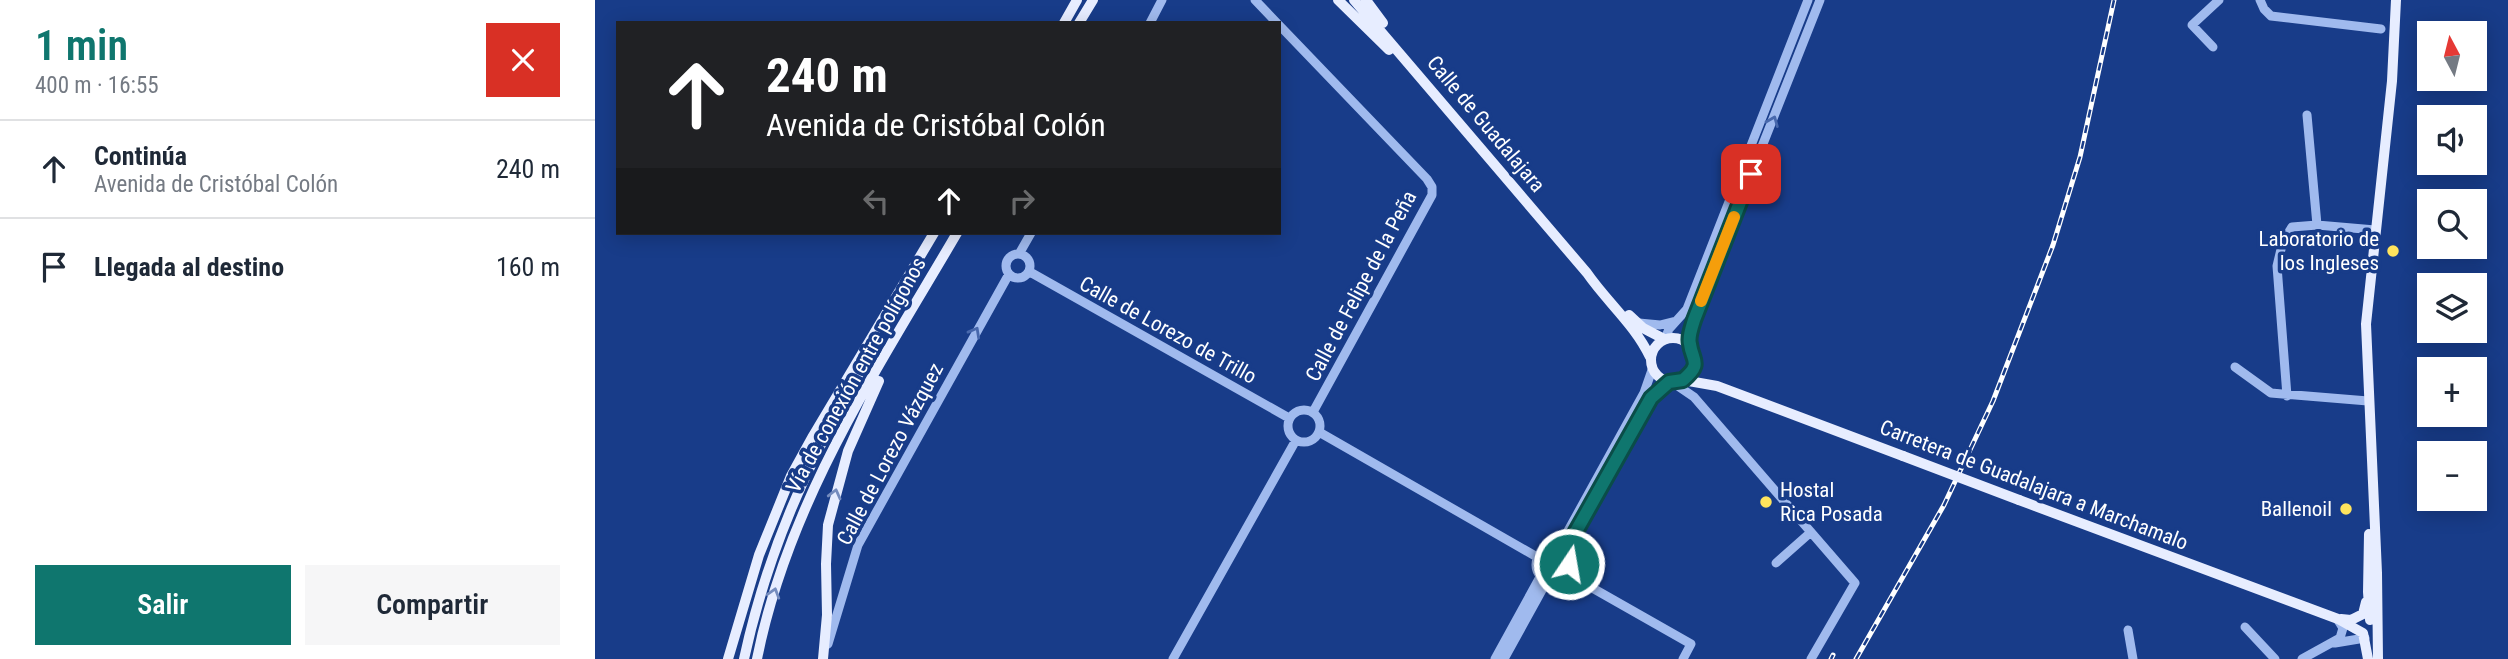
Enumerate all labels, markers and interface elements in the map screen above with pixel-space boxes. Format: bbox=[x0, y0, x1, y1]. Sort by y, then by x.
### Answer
text: 1 min bbox=[35, 21, 128, 70]
north arrow bbox=[2417, 21, 2487, 91]
map controls bbox=[2417, 21, 2487, 511]
button: close bbox=[486, 23, 560, 97]
text: 240 m bbox=[766, 47, 888, 104]
icon: ahead bbox=[651, 49, 742, 140]
street label: Calle de Guadalajara bbox=[1422, 51, 1550, 197]
text: 400 m · 16:55 bbox=[35, 72, 159, 99]
button: sound bbox=[2417, 105, 2487, 175]
text: Avenida de Cristóbal Colón bbox=[766, 106, 1106, 144]
one-way arrow bbox=[1764, 115, 1778, 127]
text: Continúa bbox=[94, 141, 187, 171]
pin bbox=[1721, 144, 1781, 204]
icon: ahead bbox=[35, 150, 73, 188]
text: 240 m bbox=[496, 154, 560, 184]
icon: arrive bbox=[1732, 155, 1770, 193]
text: Avenida de Cristóbal Colón bbox=[94, 171, 338, 198]
icon: left bbox=[857, 182, 895, 220]
icon: ahead bbox=[930, 182, 968, 220]
icon: right bbox=[1003, 182, 1041, 220]
street label: Calle de Felipe de la Peña bbox=[1301, 187, 1421, 385]
button: search bbox=[2417, 189, 2487, 259]
place label: Laboratorio de los Ingleses bbox=[2259, 227, 2379, 275]
marker: Laboratorio de los Ingleses bbox=[2385, 243, 2401, 259]
icon: arrive bbox=[35, 248, 73, 286]
text: Llegada al destino bbox=[94, 252, 284, 282]
text: 160 m bbox=[496, 252, 560, 282]
street label: Vía de conexión entre polígonos bbox=[781, 253, 931, 497]
street label: Calle de Lorezo de Trillo bbox=[1075, 271, 1261, 389]
button: layers bbox=[2417, 273, 2487, 343]
one-way arrow bbox=[967, 327, 980, 340]
button: + bbox=[2417, 357, 2487, 427]
street label: Calle de Lorezo Vázquez bbox=[832, 359, 948, 549]
street label: Carretera de Guadalajara a Marchamalo bbox=[1877, 415, 2191, 555]
button: − bbox=[2417, 441, 2487, 511]
place label: Hostal Rica Posada bbox=[1780, 478, 1883, 526]
one-way arrow bbox=[827, 488, 841, 500]
marker: Hostal Rica Posada bbox=[1758, 494, 1774, 510]
place label: Ballenoil bbox=[2261, 497, 2332, 521]
marker: Ballenoil bbox=[2338, 501, 2354, 517]
position arrow bbox=[1532, 527, 1606, 601]
button: Salir bbox=[35, 565, 291, 645]
button: Compartir bbox=[305, 565, 560, 645]
one-way arrow bbox=[765, 587, 780, 599]

